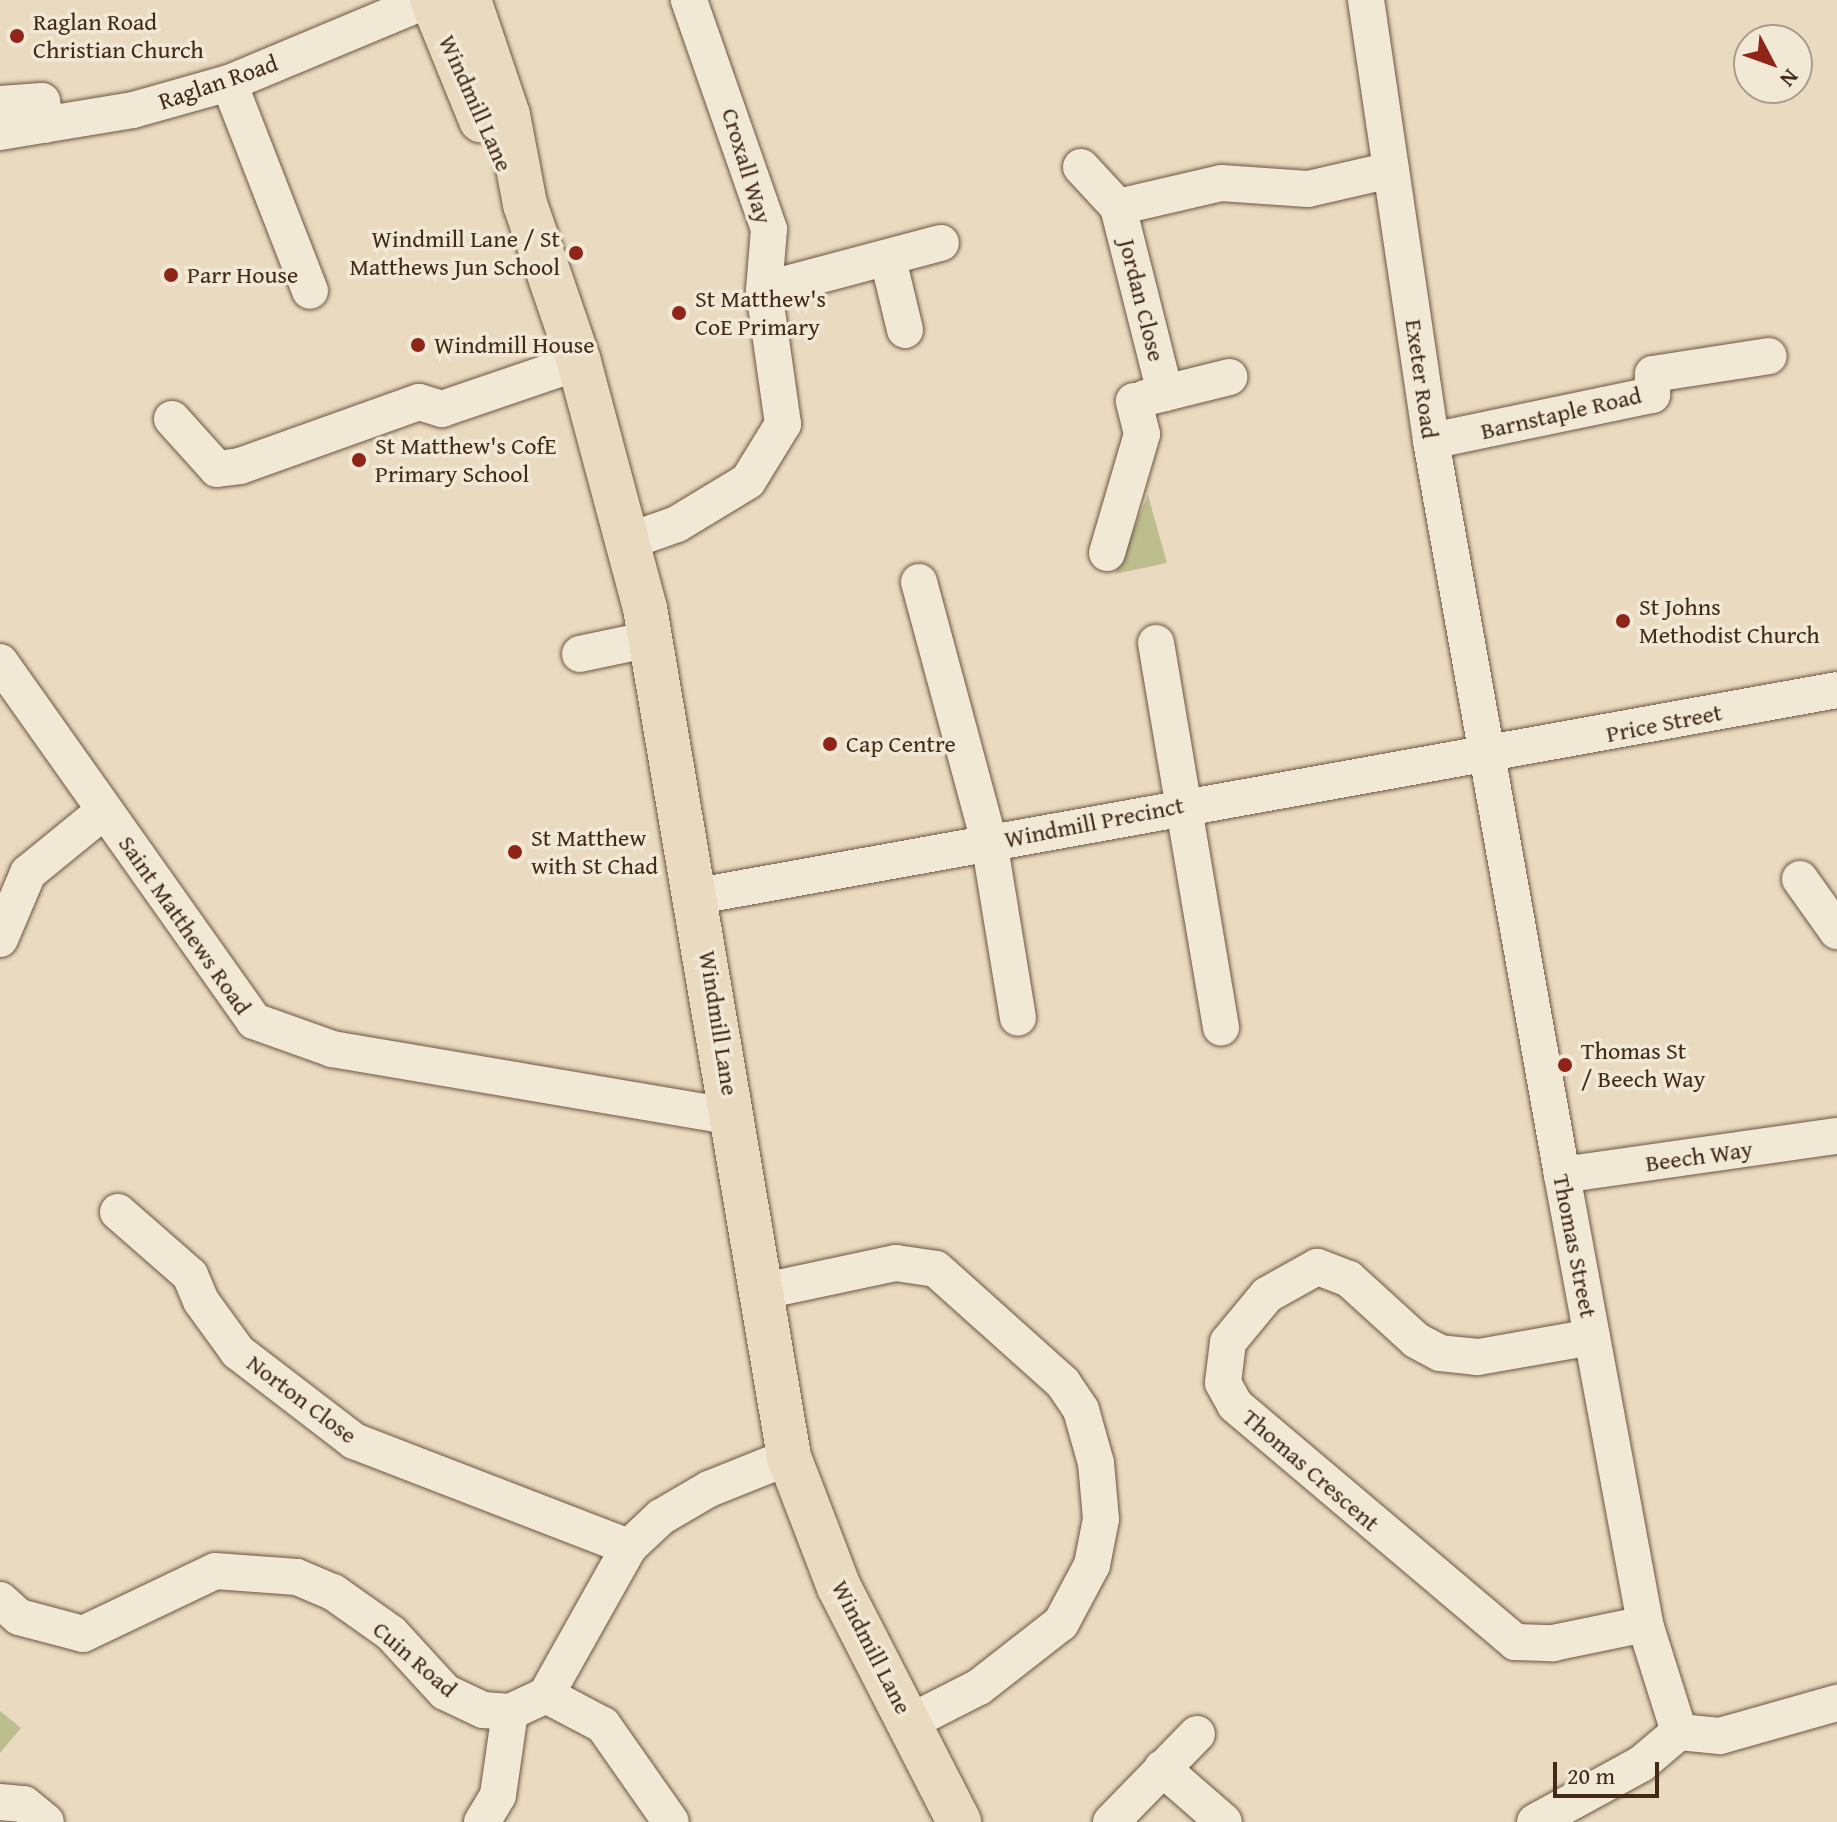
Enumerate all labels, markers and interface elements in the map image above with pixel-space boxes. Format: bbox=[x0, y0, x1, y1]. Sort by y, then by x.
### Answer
place label: Raglan Road Christian Church bbox=[33, 8, 204, 64]
north arrow bbox=[1733, 24, 1813, 104]
marker: Raglan Road Christian Church bbox=[8, 27, 26, 45]
street label: Windmill Lane bbox=[433, 30, 519, 176]
street label: Raglan Road bbox=[155, 48, 281, 116]
text: N bbox=[1773, 62, 1807, 94]
street label: Croxall Way bbox=[716, 105, 778, 227]
place label: Windmill Lane / St Matthews Jun School bbox=[349, 225, 560, 281]
street label: Jordan Close bbox=[1113, 236, 1171, 364]
marker: Windmill Lane / St Matthews Jun School bbox=[567, 244, 585, 262]
place label: Parr House bbox=[187, 261, 298, 289]
marker: Parr House bbox=[162, 266, 180, 284]
place label: St Matthew's CoE Primary bbox=[695, 285, 826, 341]
marker: St Matthew's CoE Primary bbox=[670, 304, 688, 322]
street label: Exeter Road bbox=[1399, 317, 1445, 441]
place label: Windmill House bbox=[434, 331, 594, 359]
marker: Windmill House bbox=[409, 336, 427, 354]
street label: Barnstaple Road bbox=[1478, 381, 1644, 445]
place label: St Matthew's CofE Primary School bbox=[375, 432, 556, 488]
marker: St Matthew's CofE Primary School bbox=[350, 451, 368, 469]
place label: St Johns Methodist Church bbox=[1639, 593, 1820, 649]
marker: St Johns Methodist Church bbox=[1614, 612, 1632, 630]
street label: Price Street bbox=[1604, 698, 1724, 748]
place label: Cap Centre bbox=[846, 730, 956, 758]
marker: Cap Centre bbox=[821, 735, 839, 753]
street label: Windmill Precinct bbox=[1002, 790, 1186, 854]
place label: St Matthew with St Chad bbox=[531, 824, 658, 880]
street label: Saint Matthews Road bbox=[112, 830, 258, 1020]
marker: St Matthew with St Chad bbox=[506, 843, 524, 861]
street label: Windmill Lane bbox=[693, 948, 745, 1098]
place label: Thomas St / Beech Way bbox=[1581, 1037, 1706, 1093]
marker: Thomas St / Beech Way bbox=[1556, 1056, 1574, 1074]
street label: Beech Way bbox=[1644, 1134, 1754, 1178]
street label: Thomas Street bbox=[1547, 1172, 1603, 1320]
street label: Norton Close bbox=[241, 1348, 363, 1450]
street label: Thomas Crescent bbox=[1237, 1403, 1385, 1537]
street label: Windmill Lane bbox=[826, 1575, 918, 1719]
street label: Cuin Road bbox=[367, 1615, 463, 1703]
scale bar bbox=[1557, 1746, 1663, 1796]
text: 20 m bbox=[1567, 1758, 1615, 1793]

